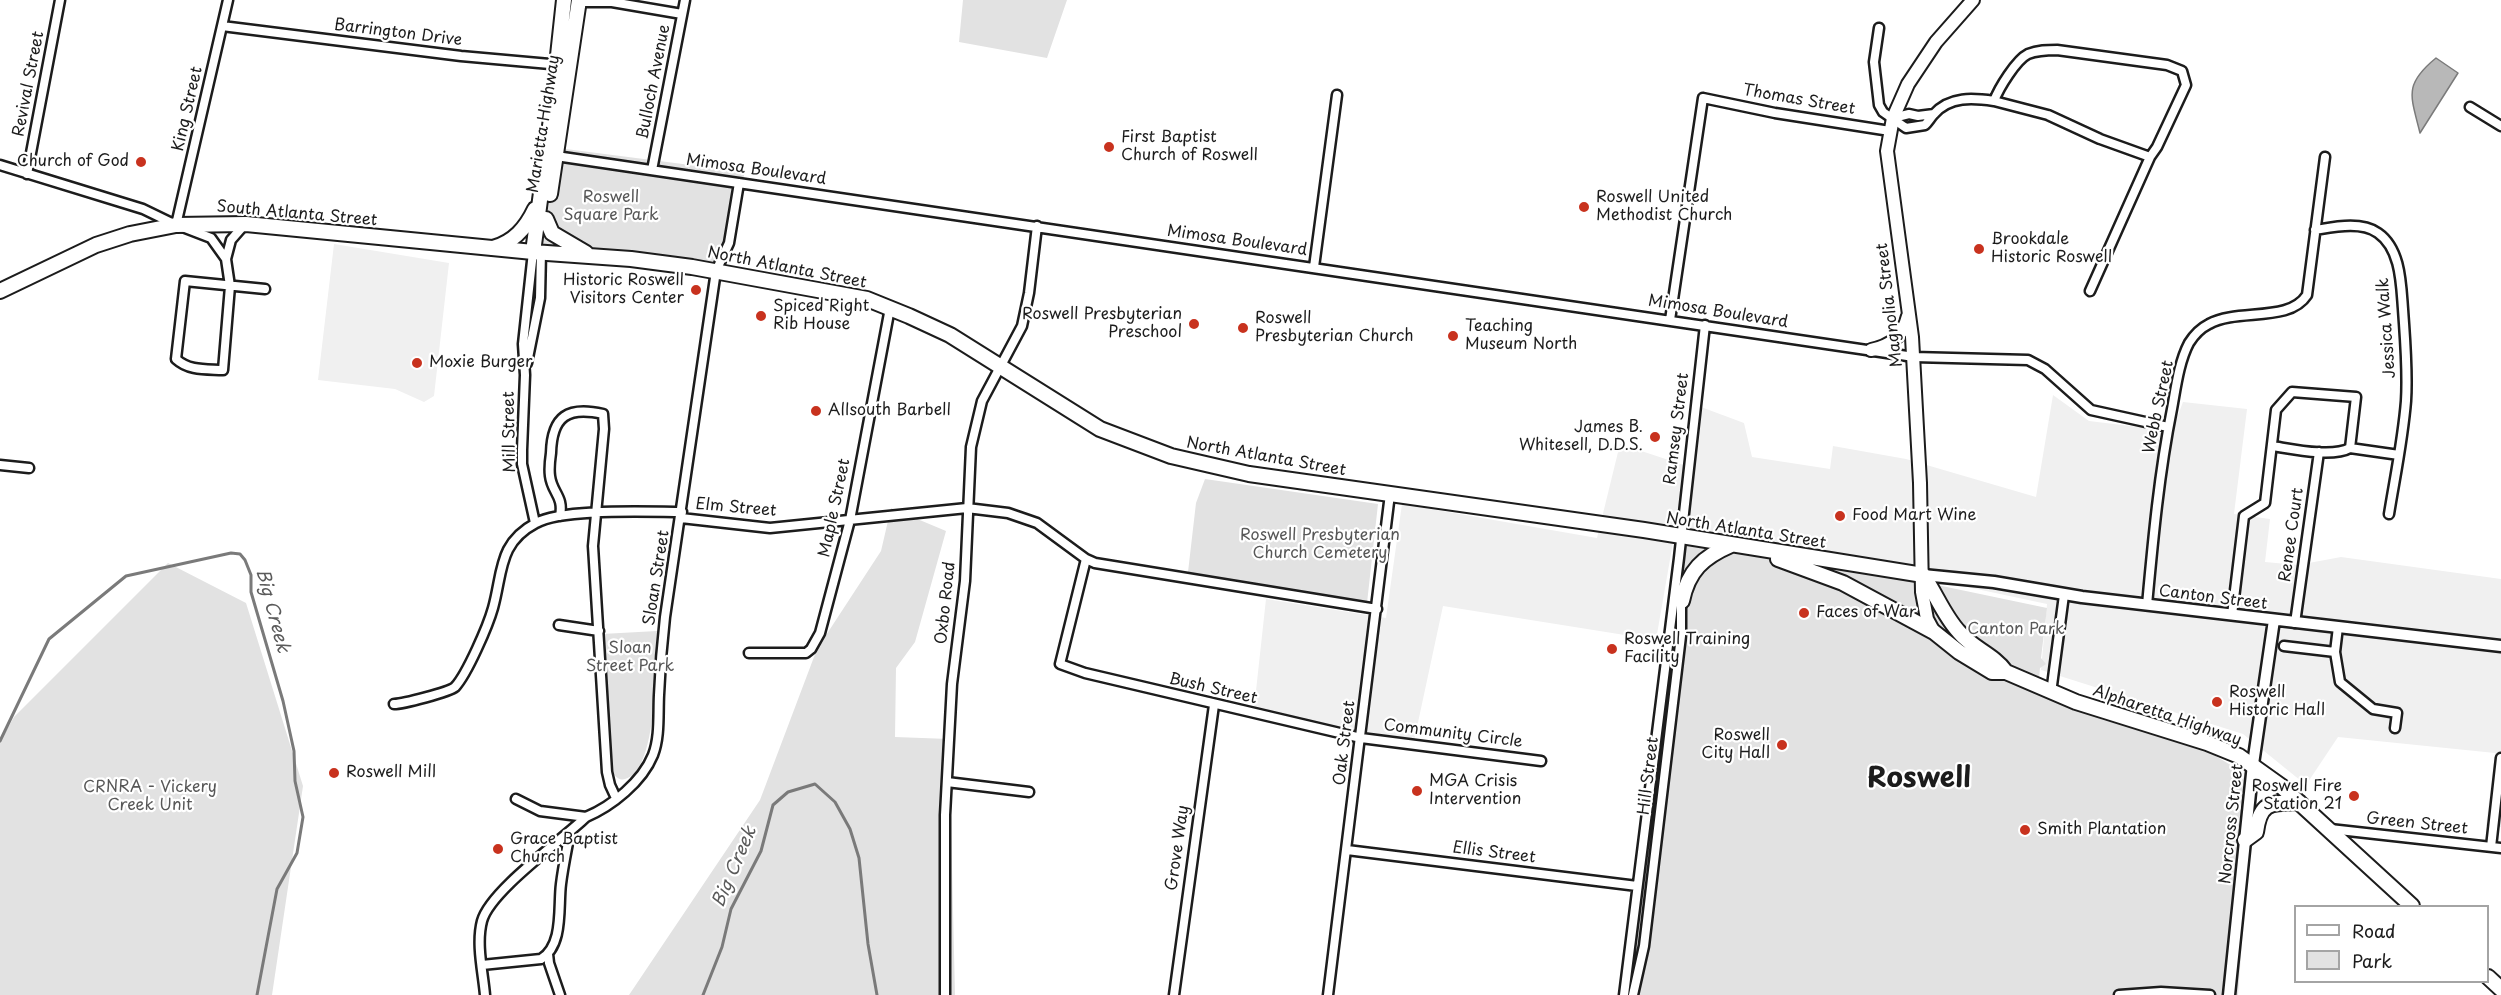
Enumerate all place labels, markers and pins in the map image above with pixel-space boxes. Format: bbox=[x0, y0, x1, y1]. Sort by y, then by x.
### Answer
place label: First Baptist Church of Roswell bbox=[1121, 128, 1258, 166]
marker: First Baptist Church of Roswell bbox=[1102, 140, 1116, 154]
place label: Church of God bbox=[17, 152, 129, 172]
marker: Church of God bbox=[134, 155, 148, 169]
place label: Roswell United Methodist Church bbox=[1596, 188, 1732, 226]
marker: Roswell United Methodist Church bbox=[1577, 200, 1591, 214]
place label: Brookdale Historic Roswell bbox=[1991, 230, 2112, 268]
marker: Brookdale Historic Roswell bbox=[1972, 242, 1986, 256]
place label: Historic Roswell Visitors Center bbox=[563, 271, 684, 309]
marker: Historic Roswell Visitors Center bbox=[689, 283, 703, 297]
place label: Spiced Right Rib House bbox=[773, 297, 869, 335]
place label: Roswell Presbyterian Preschool bbox=[1022, 305, 1182, 343]
marker: Spiced Right Rib House bbox=[754, 309, 768, 323]
place label: Roswell Presbyterian Church bbox=[1255, 309, 1414, 347]
marker: Roswell Presbyterian Preschool bbox=[1187, 317, 1201, 331]
place label: Teaching Museum North bbox=[1465, 317, 1577, 355]
marker: Roswell Presbyterian Church bbox=[1236, 321, 1250, 335]
marker: Teaching Museum North bbox=[1446, 329, 1460, 343]
place label: Moxie Burger bbox=[429, 353, 533, 373]
marker: Moxie Burger bbox=[410, 356, 424, 370]
place label: Allsouth Barbell bbox=[828, 401, 951, 421]
marker: Allsouth Barbell bbox=[809, 404, 823, 418]
place label: James B. Whitesell, D.D.S. bbox=[1519, 418, 1643, 456]
marker: James B. Whitesell, D.D.S. bbox=[1648, 430, 1662, 444]
place label: Food Mart Wine bbox=[1852, 506, 1976, 526]
marker: Food Mart Wine bbox=[1833, 509, 1847, 523]
place label: Faces of War bbox=[1816, 603, 1916, 623]
marker: Faces of War bbox=[1797, 606, 1811, 620]
place label: Roswell Training Facility bbox=[1624, 630, 1750, 668]
marker: Roswell Training Facility bbox=[1605, 642, 1619, 656]
place label: Roswell Historic Hall bbox=[2229, 683, 2325, 721]
marker: Roswell Historic Hall bbox=[2210, 695, 2224, 709]
place label: Roswell City Hall bbox=[1701, 726, 1770, 764]
marker: Roswell City Hall bbox=[1775, 738, 1789, 752]
place label: Roswell Mill bbox=[346, 763, 436, 783]
marker: Roswell Mill bbox=[327, 766, 341, 780]
place label: MGA Crisis Intervention bbox=[1429, 772, 1521, 810]
place label: Roswell Fire Station 21 bbox=[2251, 777, 2342, 815]
marker: MGA Crisis Intervention bbox=[1410, 784, 1424, 798]
marker: Roswell Fire Station 21 bbox=[2347, 789, 2361, 803]
place label: Smith Plantation bbox=[2037, 820, 2166, 840]
marker: Smith Plantation bbox=[2018, 823, 2032, 837]
place label: Grace Baptist Church bbox=[510, 830, 618, 868]
marker: Grace Baptist Church bbox=[491, 842, 505, 856]

